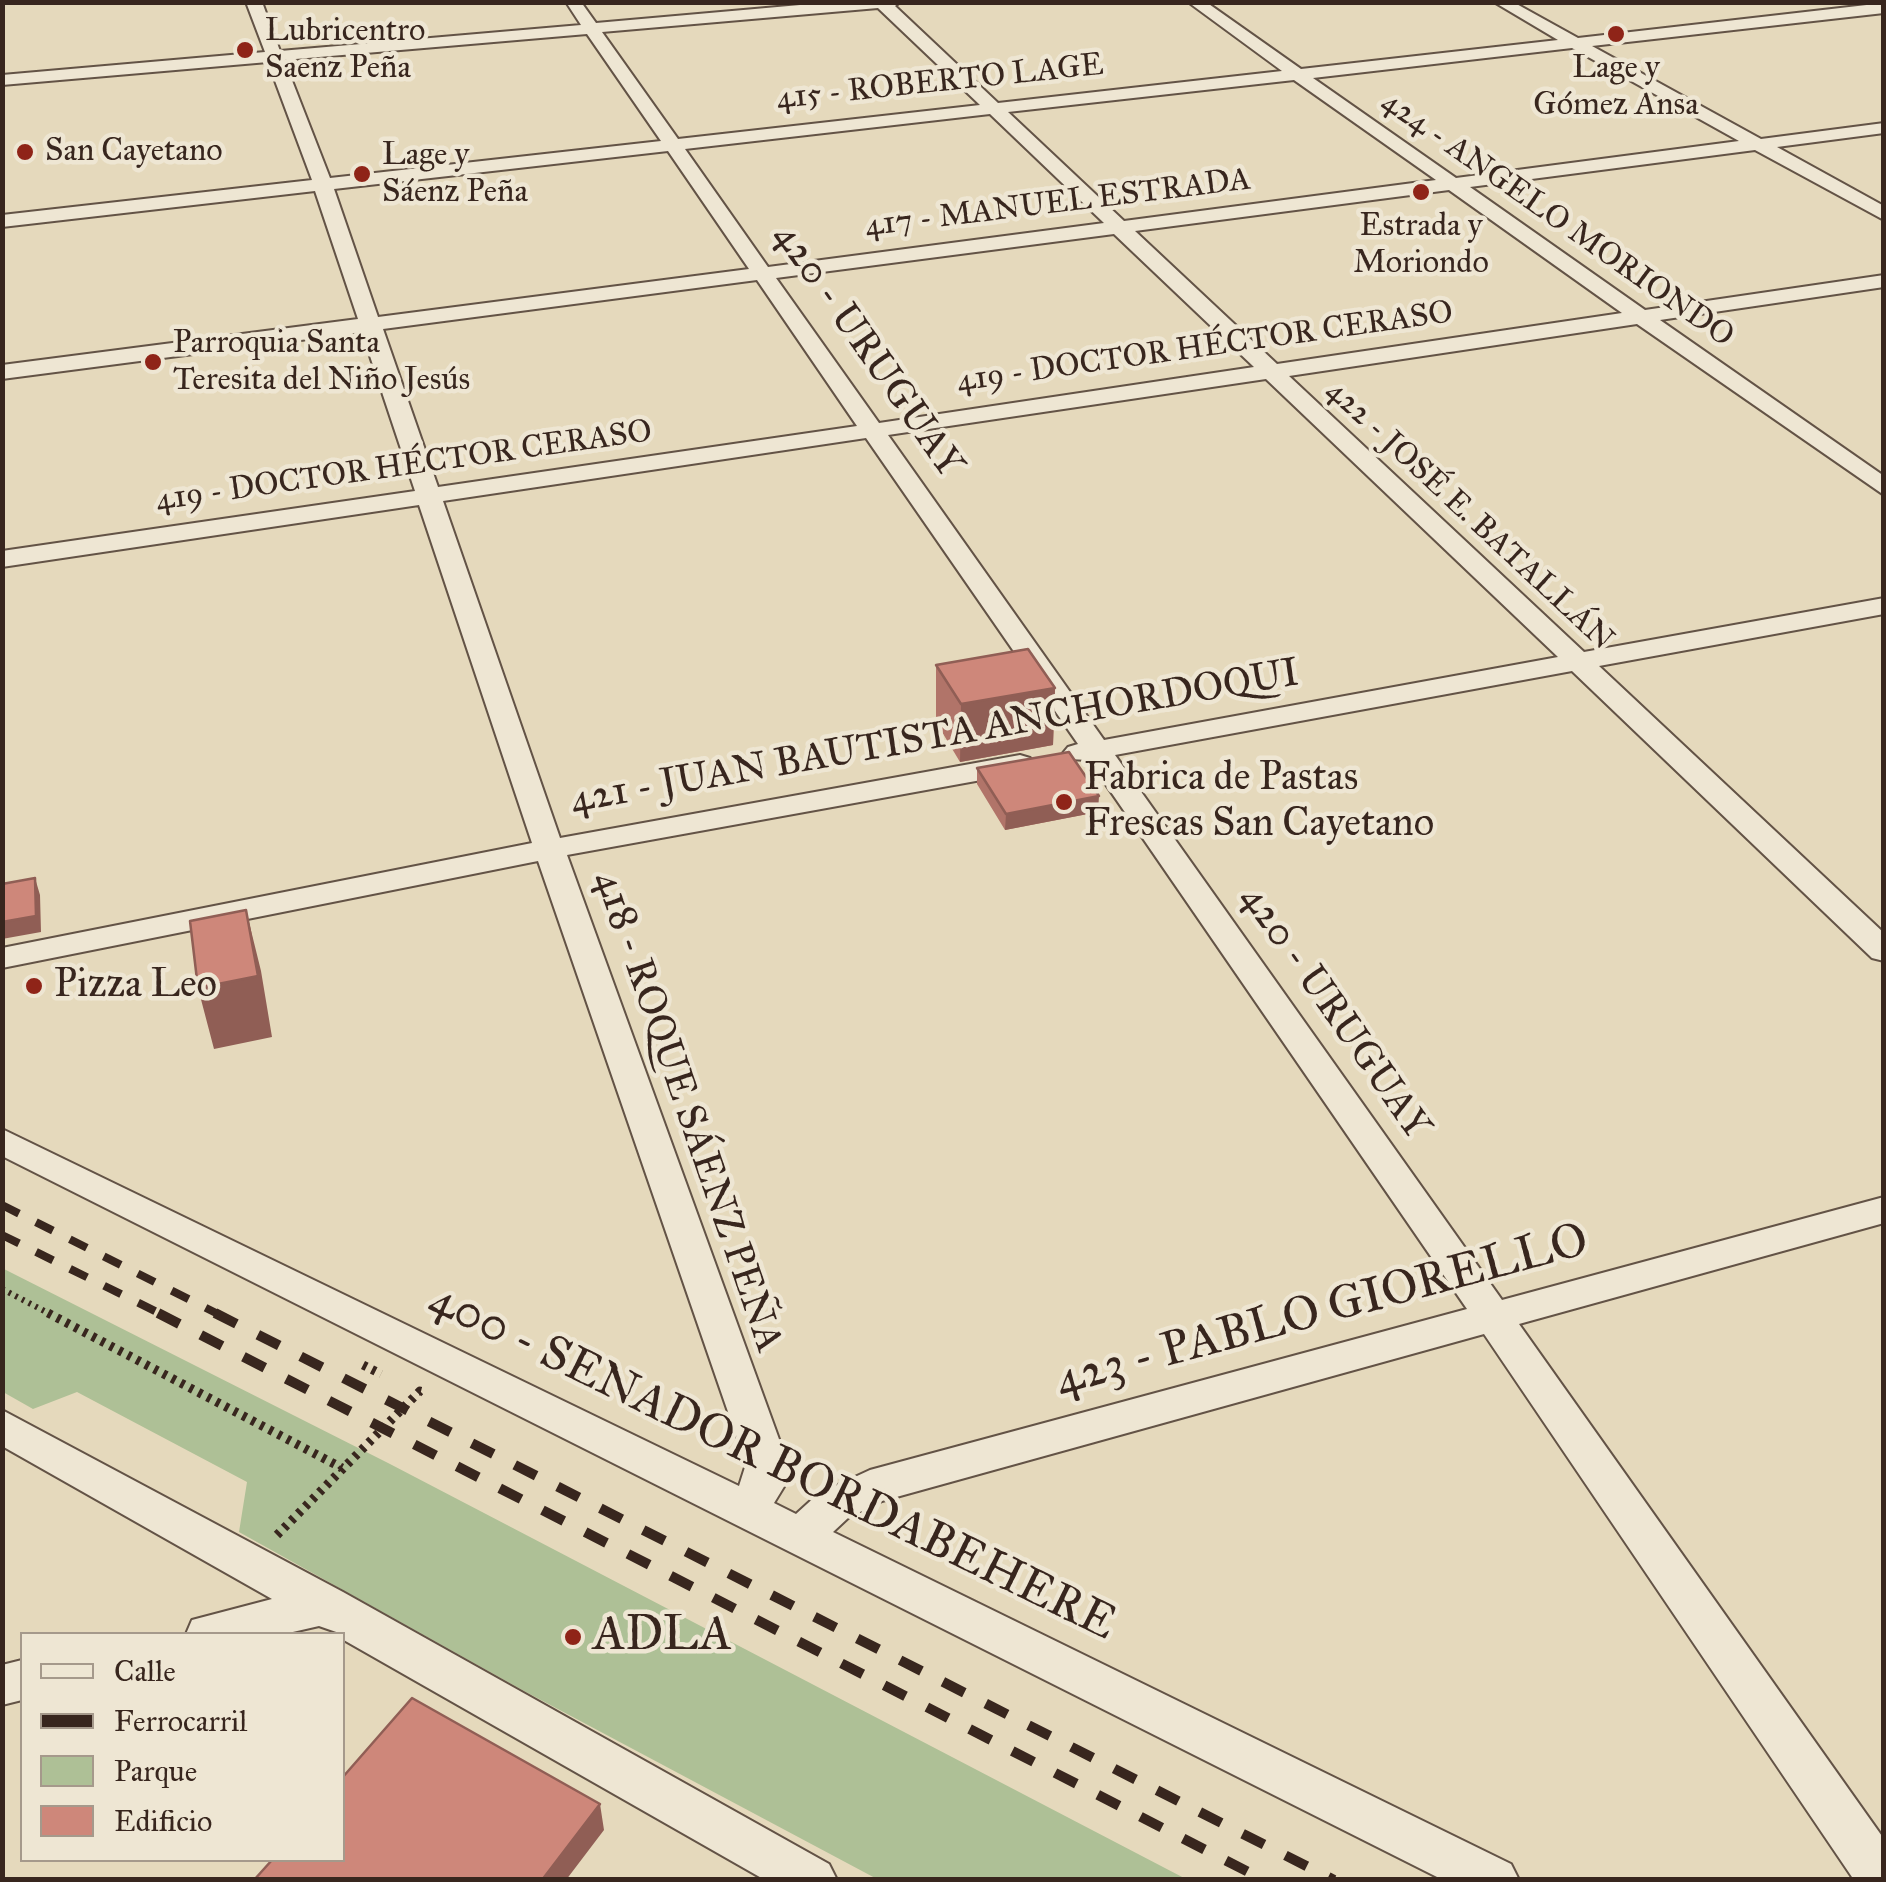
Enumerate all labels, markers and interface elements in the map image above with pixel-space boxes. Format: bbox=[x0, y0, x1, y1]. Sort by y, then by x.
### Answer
place label: Lubricentro Saenz Peña bbox=[265, 13, 425, 88]
marker: Lage y Gómez Ansa bbox=[1605, 23, 1627, 45]
marker: Lubricentro Saenz Peña bbox=[234, 39, 256, 61]
street label: 415 - ROBERTO LAGE bbox=[775, 47, 1105, 119]
place label: Lage y Gómez Ansa bbox=[1533, 50, 1699, 125]
street label: 424 - ANGELO MORIONDO bbox=[1373, 83, 1741, 357]
place label: San Cayetano bbox=[45, 133, 223, 171]
place label: Lage y Sáenz Peña bbox=[382, 137, 528, 212]
marker: San Cayetano bbox=[14, 141, 36, 163]
street label: 417 - MANUEL ESTRADA bbox=[863, 161, 1253, 247]
marker: Lage y Sáenz Peña bbox=[351, 163, 373, 185]
marker: Estrada y Moriondo bbox=[1410, 181, 1432, 203]
place label: Estrada y Moriondo bbox=[1353, 208, 1489, 283]
street label: 420 - URUGUAY bbox=[762, 215, 972, 487]
street label: 419 - DOCTOR HÉCTOR CERASO bbox=[954, 294, 1456, 402]
place label: Parroquia Santa Teresita del Niño Jesús bbox=[173, 325, 470, 400]
marker: Parroquia Santa Teresita del Niño Jesús bbox=[142, 351, 164, 373]
street label: 422 - JOSÉ E. BATALLÁN bbox=[1317, 373, 1621, 659]
street label: 419 - DOCTOR HÉCTOR CERASO bbox=[153, 413, 655, 521]
street label: 421 - JUAN BAUTISTA ANCHORDOQUI bbox=[567, 650, 1303, 826]
place label: Fabrica de Pastas Frescas San Cayetano bbox=[1084, 755, 1434, 849]
marker: Fabrica de Pastas Frescas San Cayetano bbox=[1053, 791, 1075, 813]
street label: 418 - ROQUE SÁENZ PEÑA bbox=[582, 865, 792, 1359]
street label: 420 - URUGUAY bbox=[1229, 877, 1439, 1149]
place label: Pizza Leo bbox=[54, 962, 217, 1010]
marker: Pizza Leo bbox=[23, 975, 45, 997]
street label: 423 - PABLO GIORELLO bbox=[1049, 1213, 1595, 1411]
street label: 400 - SENADOR BORDABEHERE bbox=[419, 1271, 1125, 1655]
place label: ADLA bbox=[593, 1608, 732, 1666]
marker: ADLA bbox=[562, 1626, 584, 1648]
legend bbox=[20, 1632, 345, 1862]
text: Calle bbox=[114, 1653, 176, 1689]
text: Ferrocarril bbox=[114, 1703, 247, 1739]
text: Parque bbox=[114, 1753, 197, 1789]
text: Edificio bbox=[114, 1803, 212, 1839]

